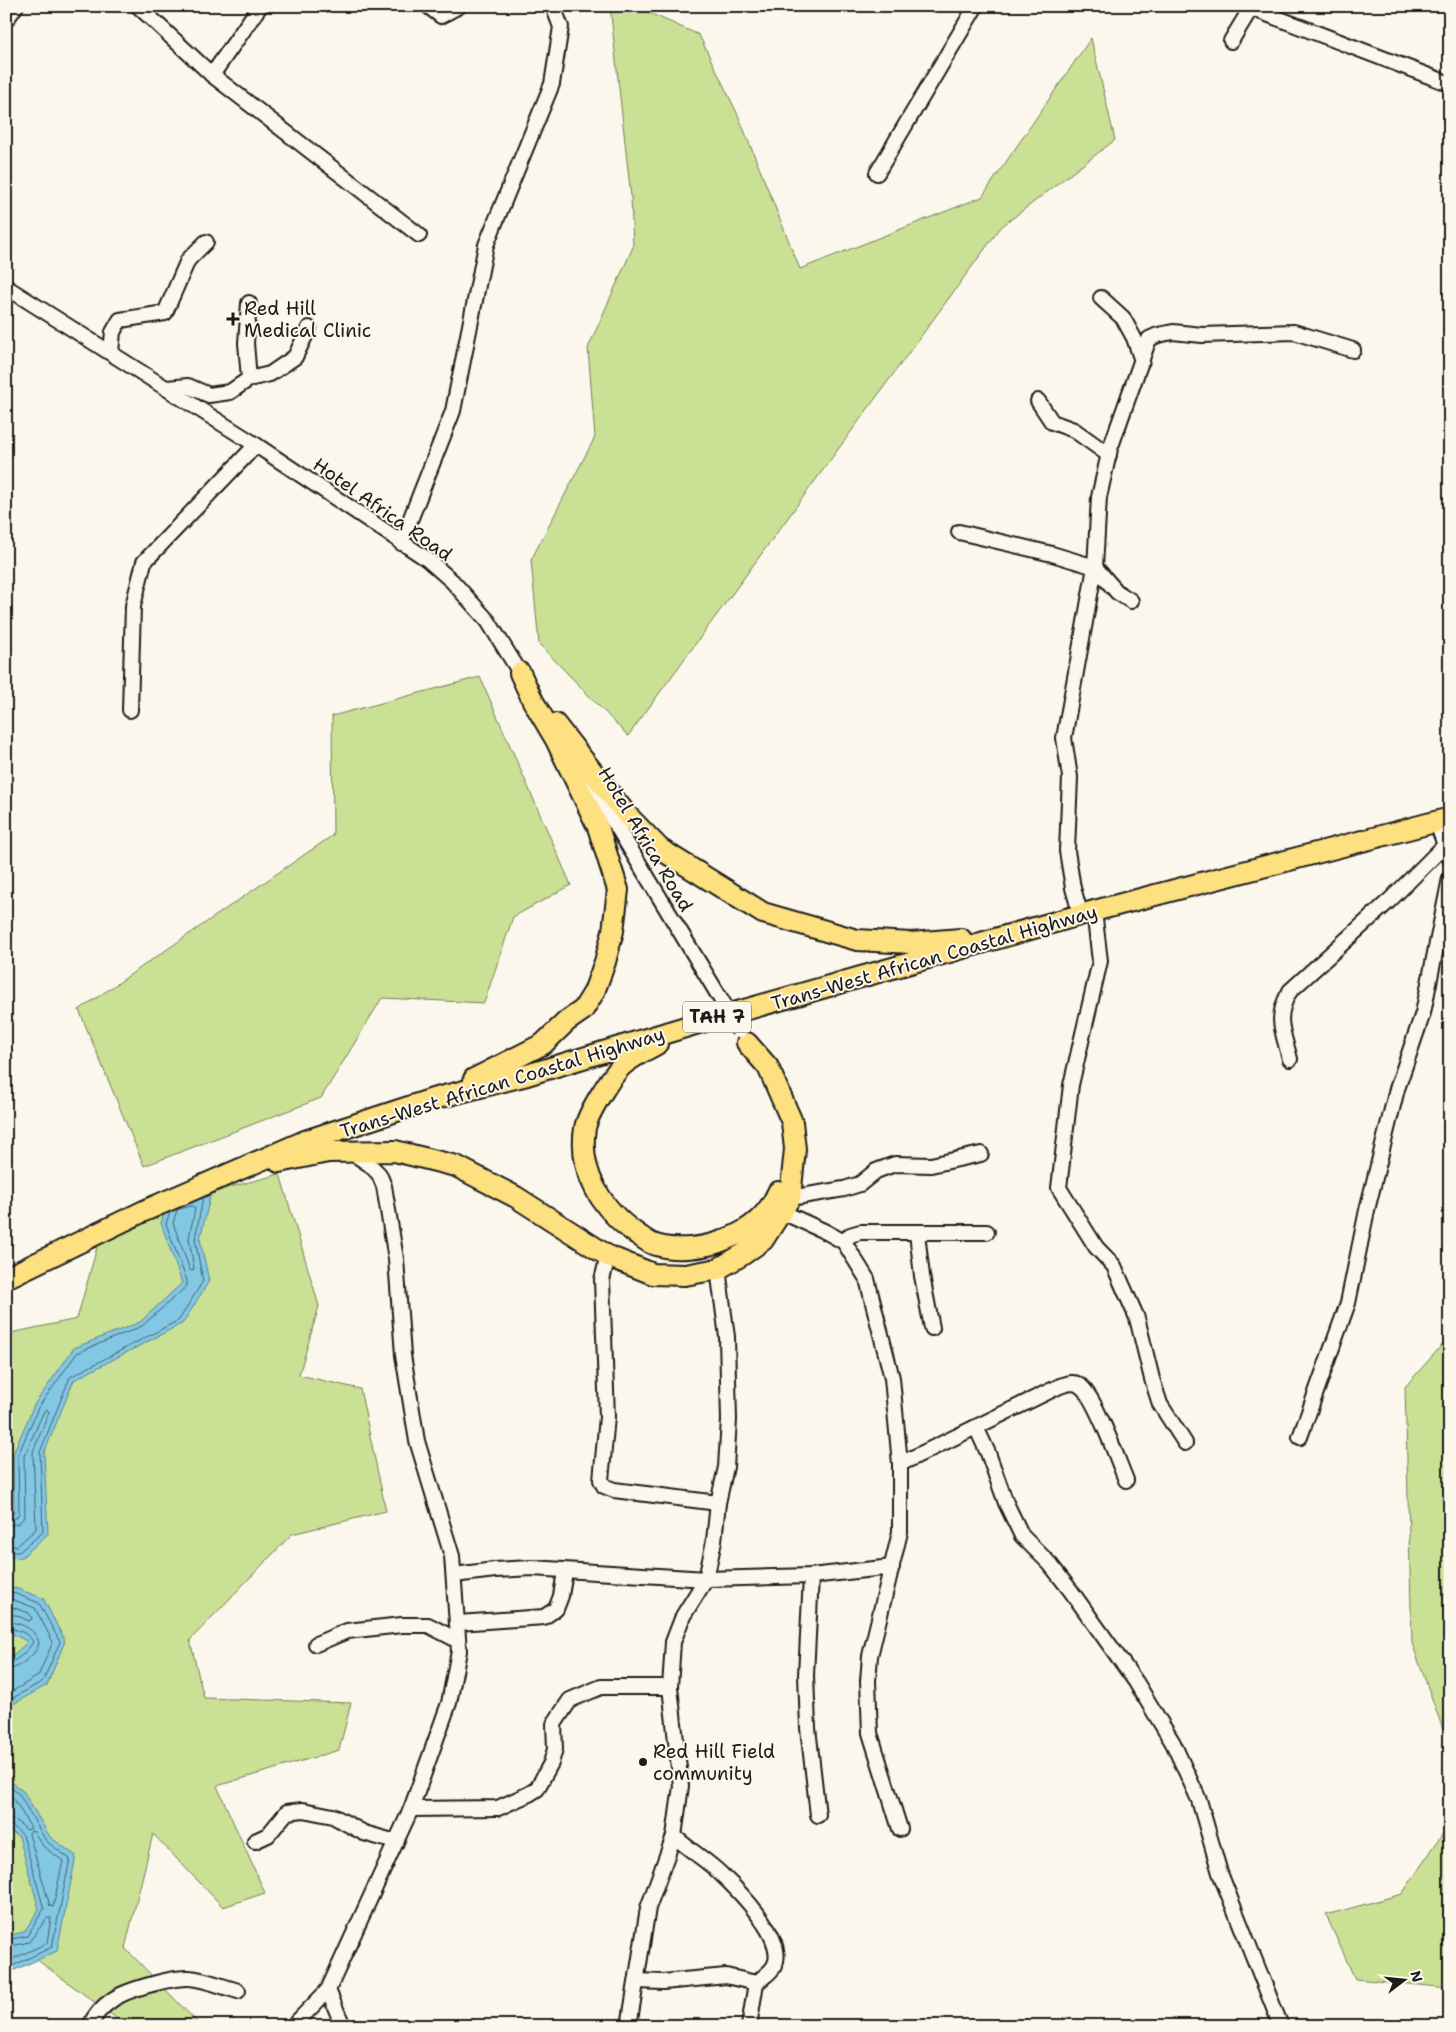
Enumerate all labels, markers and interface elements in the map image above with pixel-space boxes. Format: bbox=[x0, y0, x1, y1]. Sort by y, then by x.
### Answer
place label: Red Hill Medical Clinic bbox=[244, 296, 371, 343]
marker: Red Hill Medical Clinic bbox=[226, 312, 240, 326]
street label: Hotel Africa Road bbox=[308, 452, 457, 567]
street label: Hotel Africa Road bbox=[592, 762, 699, 916]
street label: Trans-West African Coastal Highway bbox=[768, 899, 1100, 1016]
road number: TAH 7 bbox=[683, 1002, 751, 1032]
street label: Trans-West African Coastal Highway bbox=[337, 1021, 667, 1144]
place label: Red Hill Field community bbox=[653, 1739, 775, 1786]
marker: Red Hill Field community bbox=[637, 1756, 649, 1768]
north arrow bbox=[1378, 1954, 1428, 2004]
text: N bbox=[1406, 1969, 1427, 1984]

